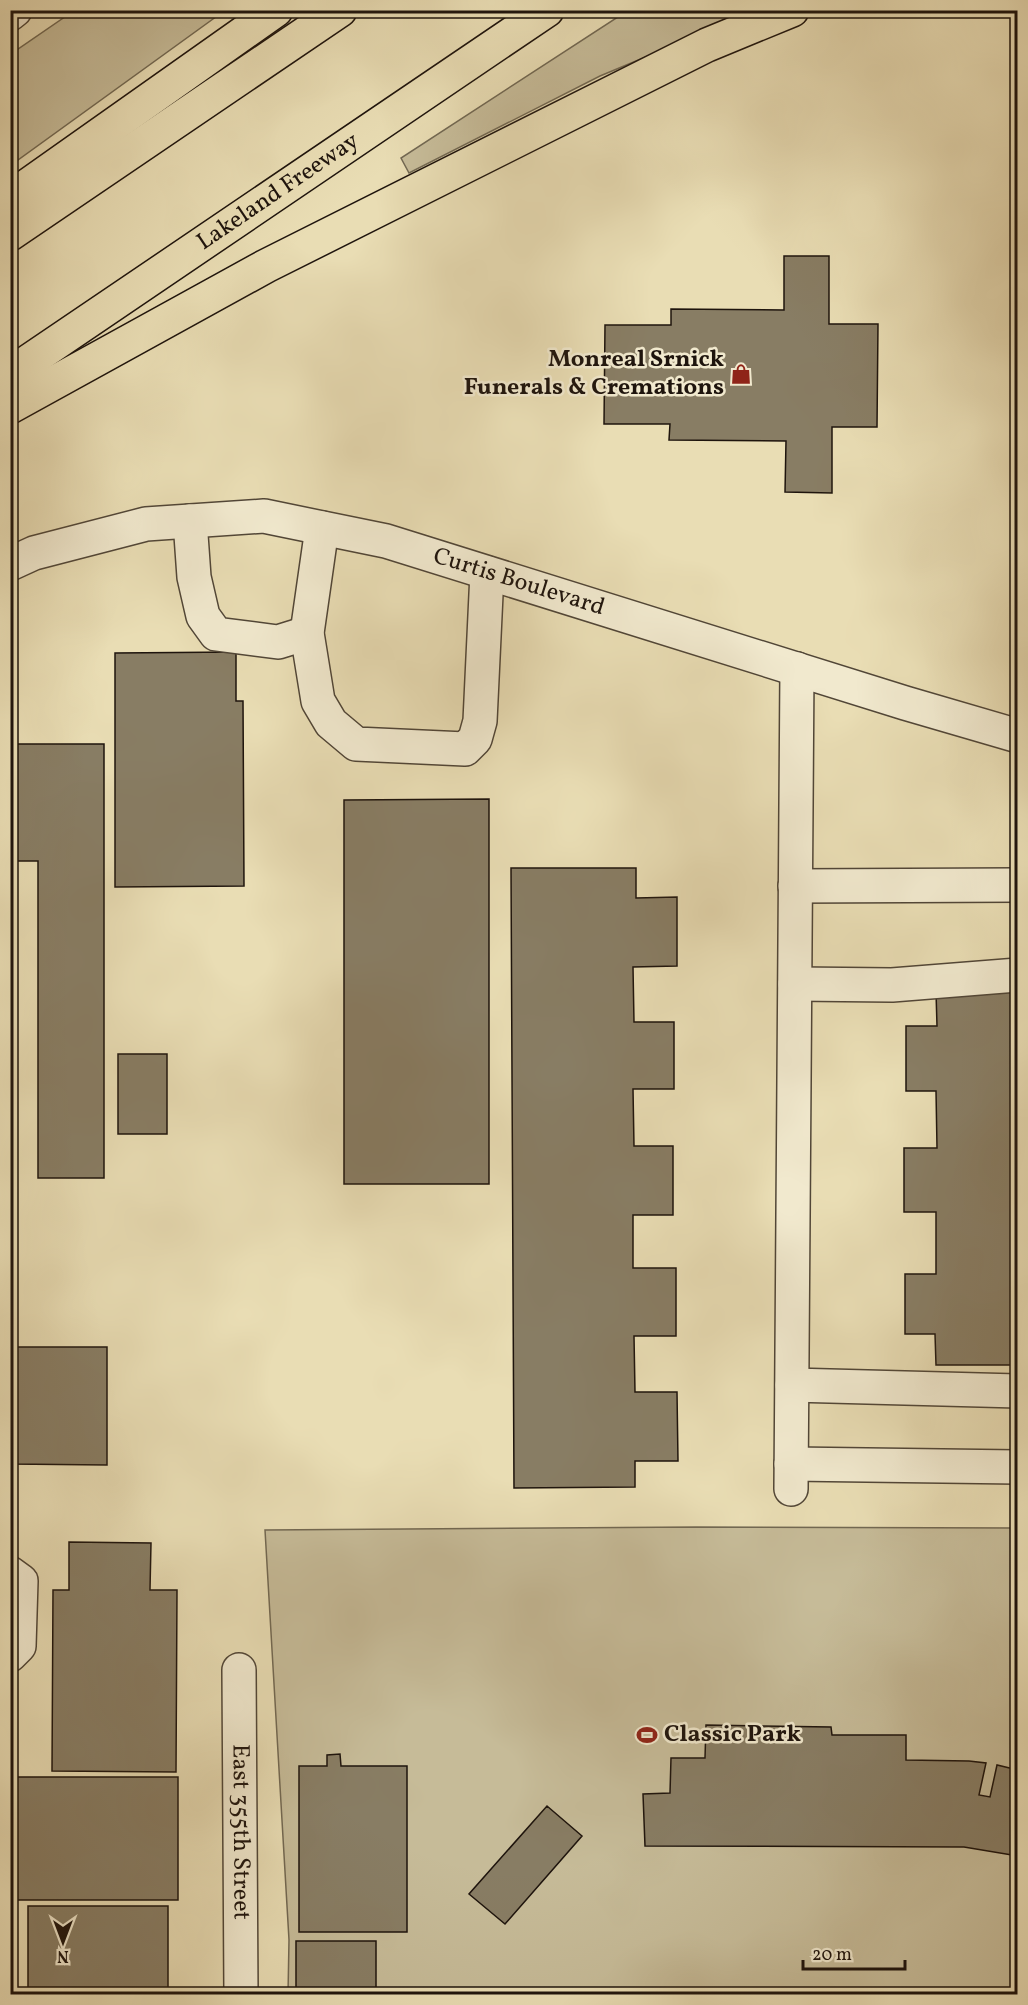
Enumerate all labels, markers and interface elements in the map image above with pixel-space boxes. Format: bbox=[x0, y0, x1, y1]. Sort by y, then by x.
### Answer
street label: Lakeland Freeway bbox=[190, 125, 366, 259]
place label: Monreal Srnick Funerals & Cremations bbox=[464, 343, 724, 405]
shop icon: Monreal Srnick Funerals & Cremations bbox=[729, 362, 753, 386]
street label: Curtis Boulevard bbox=[429, 540, 609, 625]
place label: Classic Park bbox=[664, 1718, 802, 1752]
sports icon: Classic Park bbox=[635, 1723, 659, 1747]
street label: East 355th Street bbox=[222, 1744, 258, 1920]
north arrow bbox=[33, 1912, 93, 1972]
scale bar bbox=[803, 1933, 905, 1971]
text: 20 m bbox=[812, 1943, 852, 1968]
text: N bbox=[57, 1944, 69, 1966]

